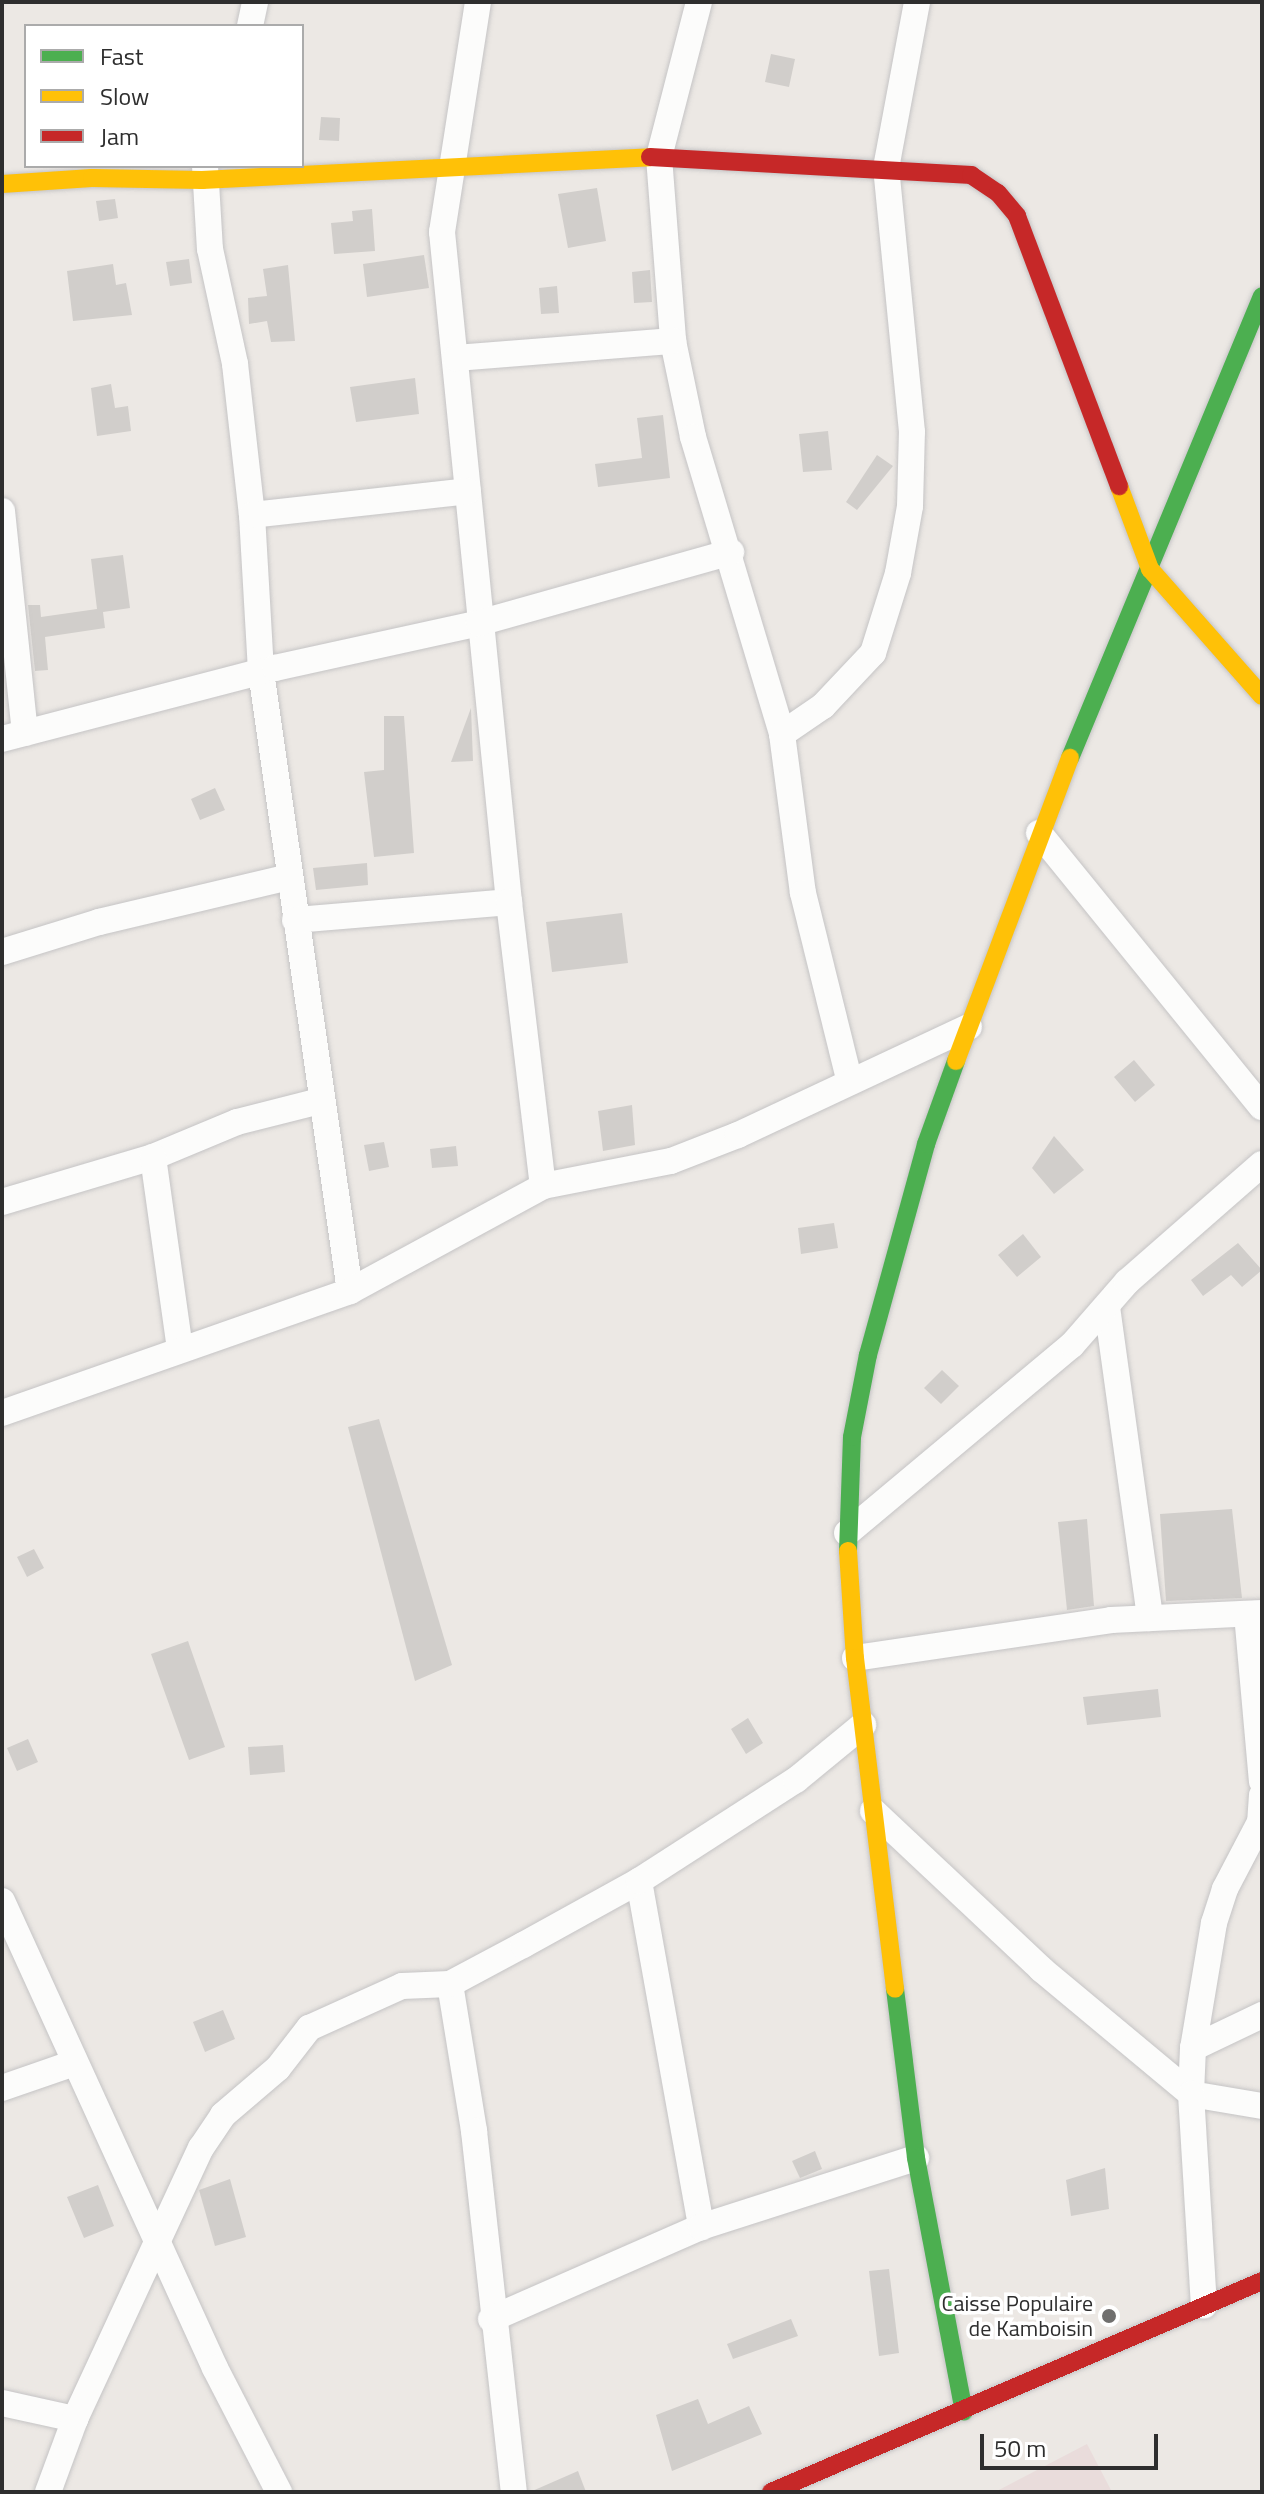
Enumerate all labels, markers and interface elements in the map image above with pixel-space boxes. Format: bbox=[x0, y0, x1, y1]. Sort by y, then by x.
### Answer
legend bbox=[24, 24, 304, 168]
text: Fast bbox=[100, 38, 143, 74]
text: Slow bbox=[100, 78, 149, 114]
text: Jam bbox=[100, 118, 139, 154]
place label: Caisse Populaire de Kamboisin bbox=[942, 2290, 1093, 2342]
marker: Caisse Populaire de Kamboisin bbox=[1100, 2307, 1118, 2325]
scale bar bbox=[984, 2418, 1162, 2468]
text: 50 m bbox=[994, 2430, 1046, 2466]

